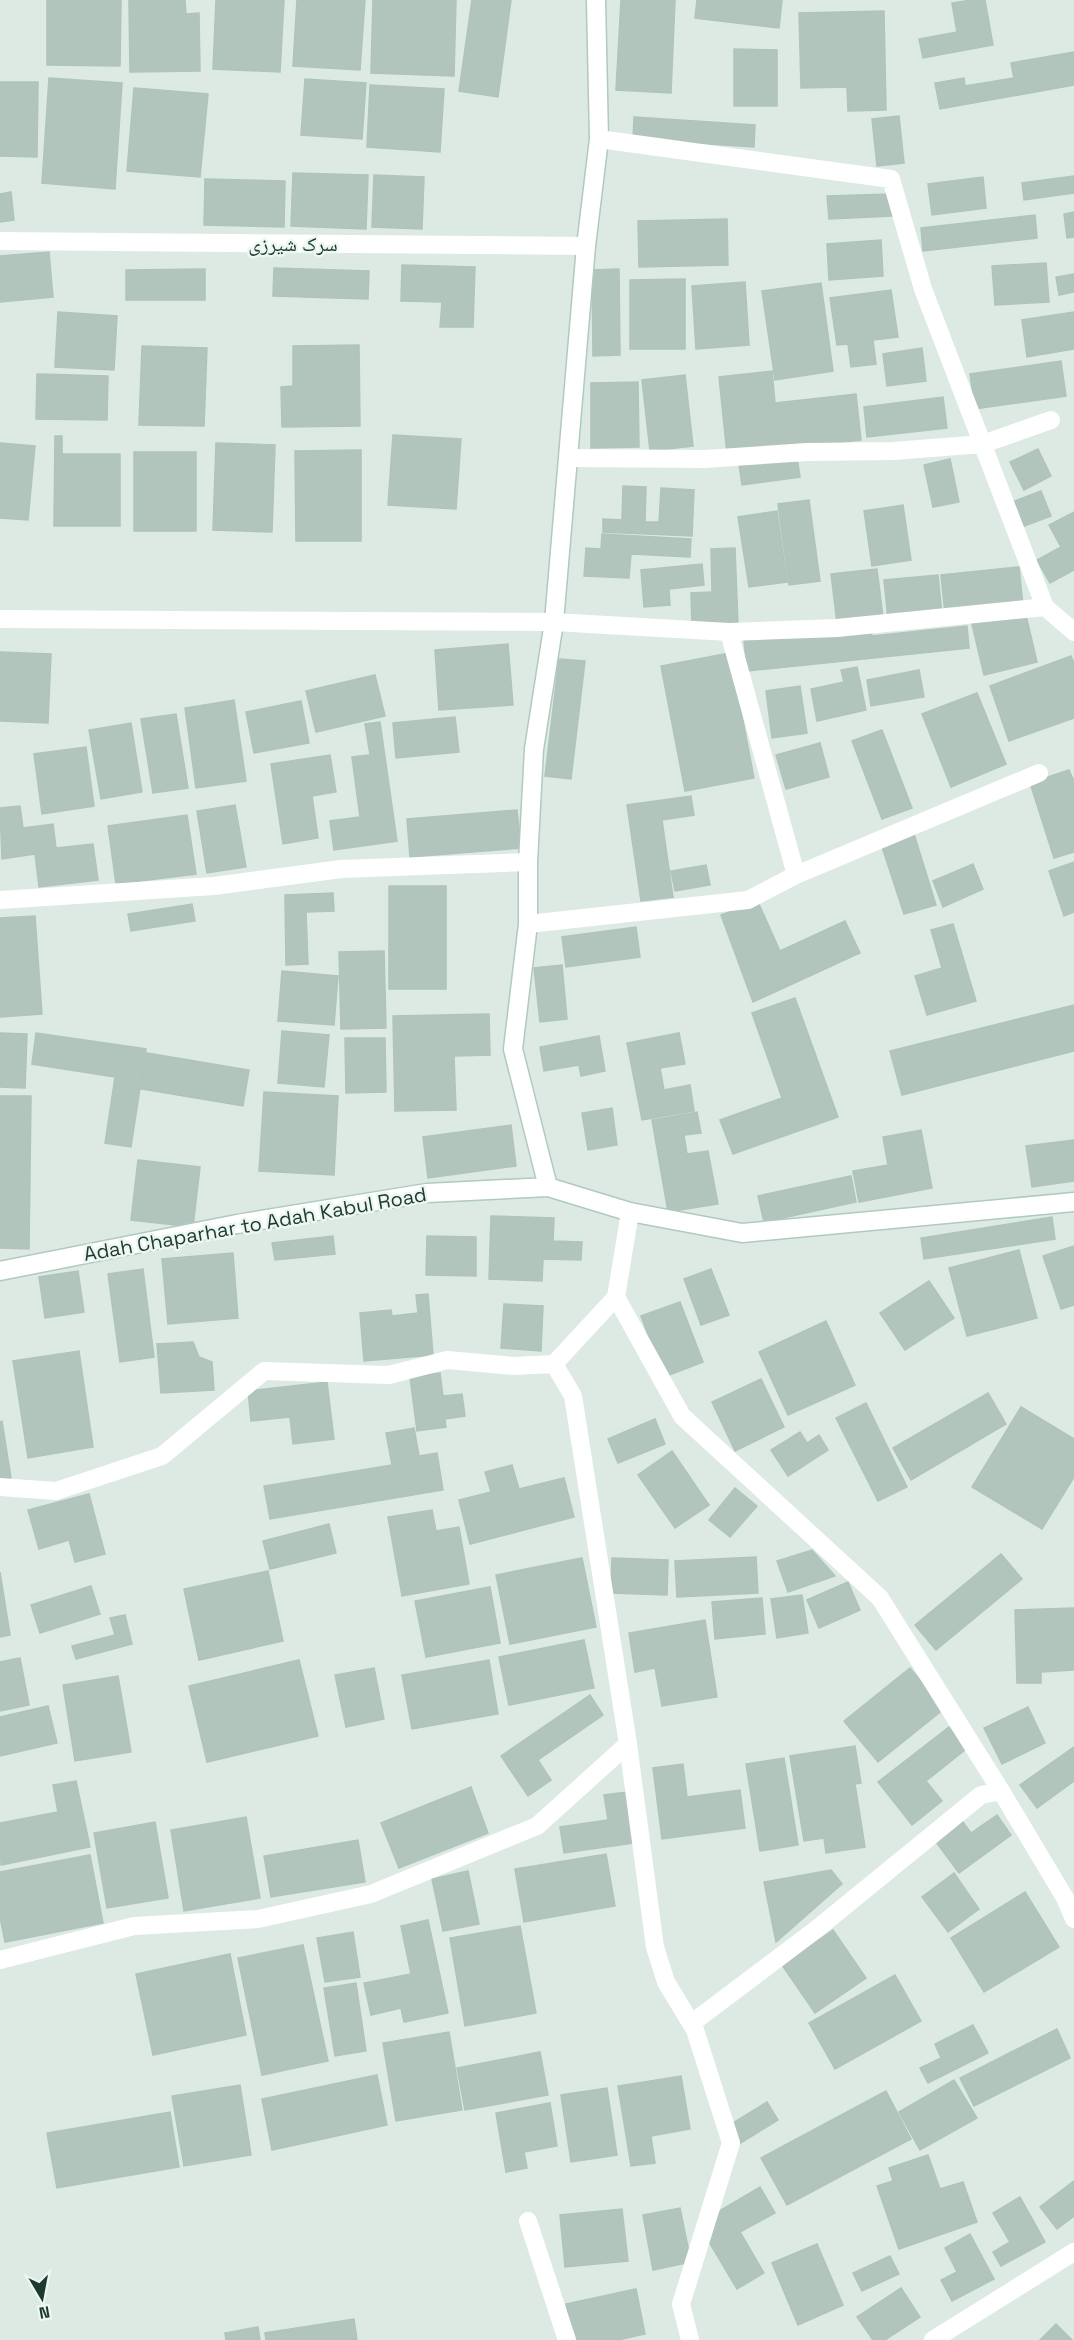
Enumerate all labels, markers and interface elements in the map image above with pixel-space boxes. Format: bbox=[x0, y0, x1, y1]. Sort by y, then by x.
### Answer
street label: سرک شیرزی bbox=[248, 231, 338, 257]
street label: Adah Chaparhar to Adah Kabul Road bbox=[82, 1181, 428, 1267]
north arrow bbox=[12, 2268, 72, 2328]
text: N bbox=[37, 2301, 52, 2324]

